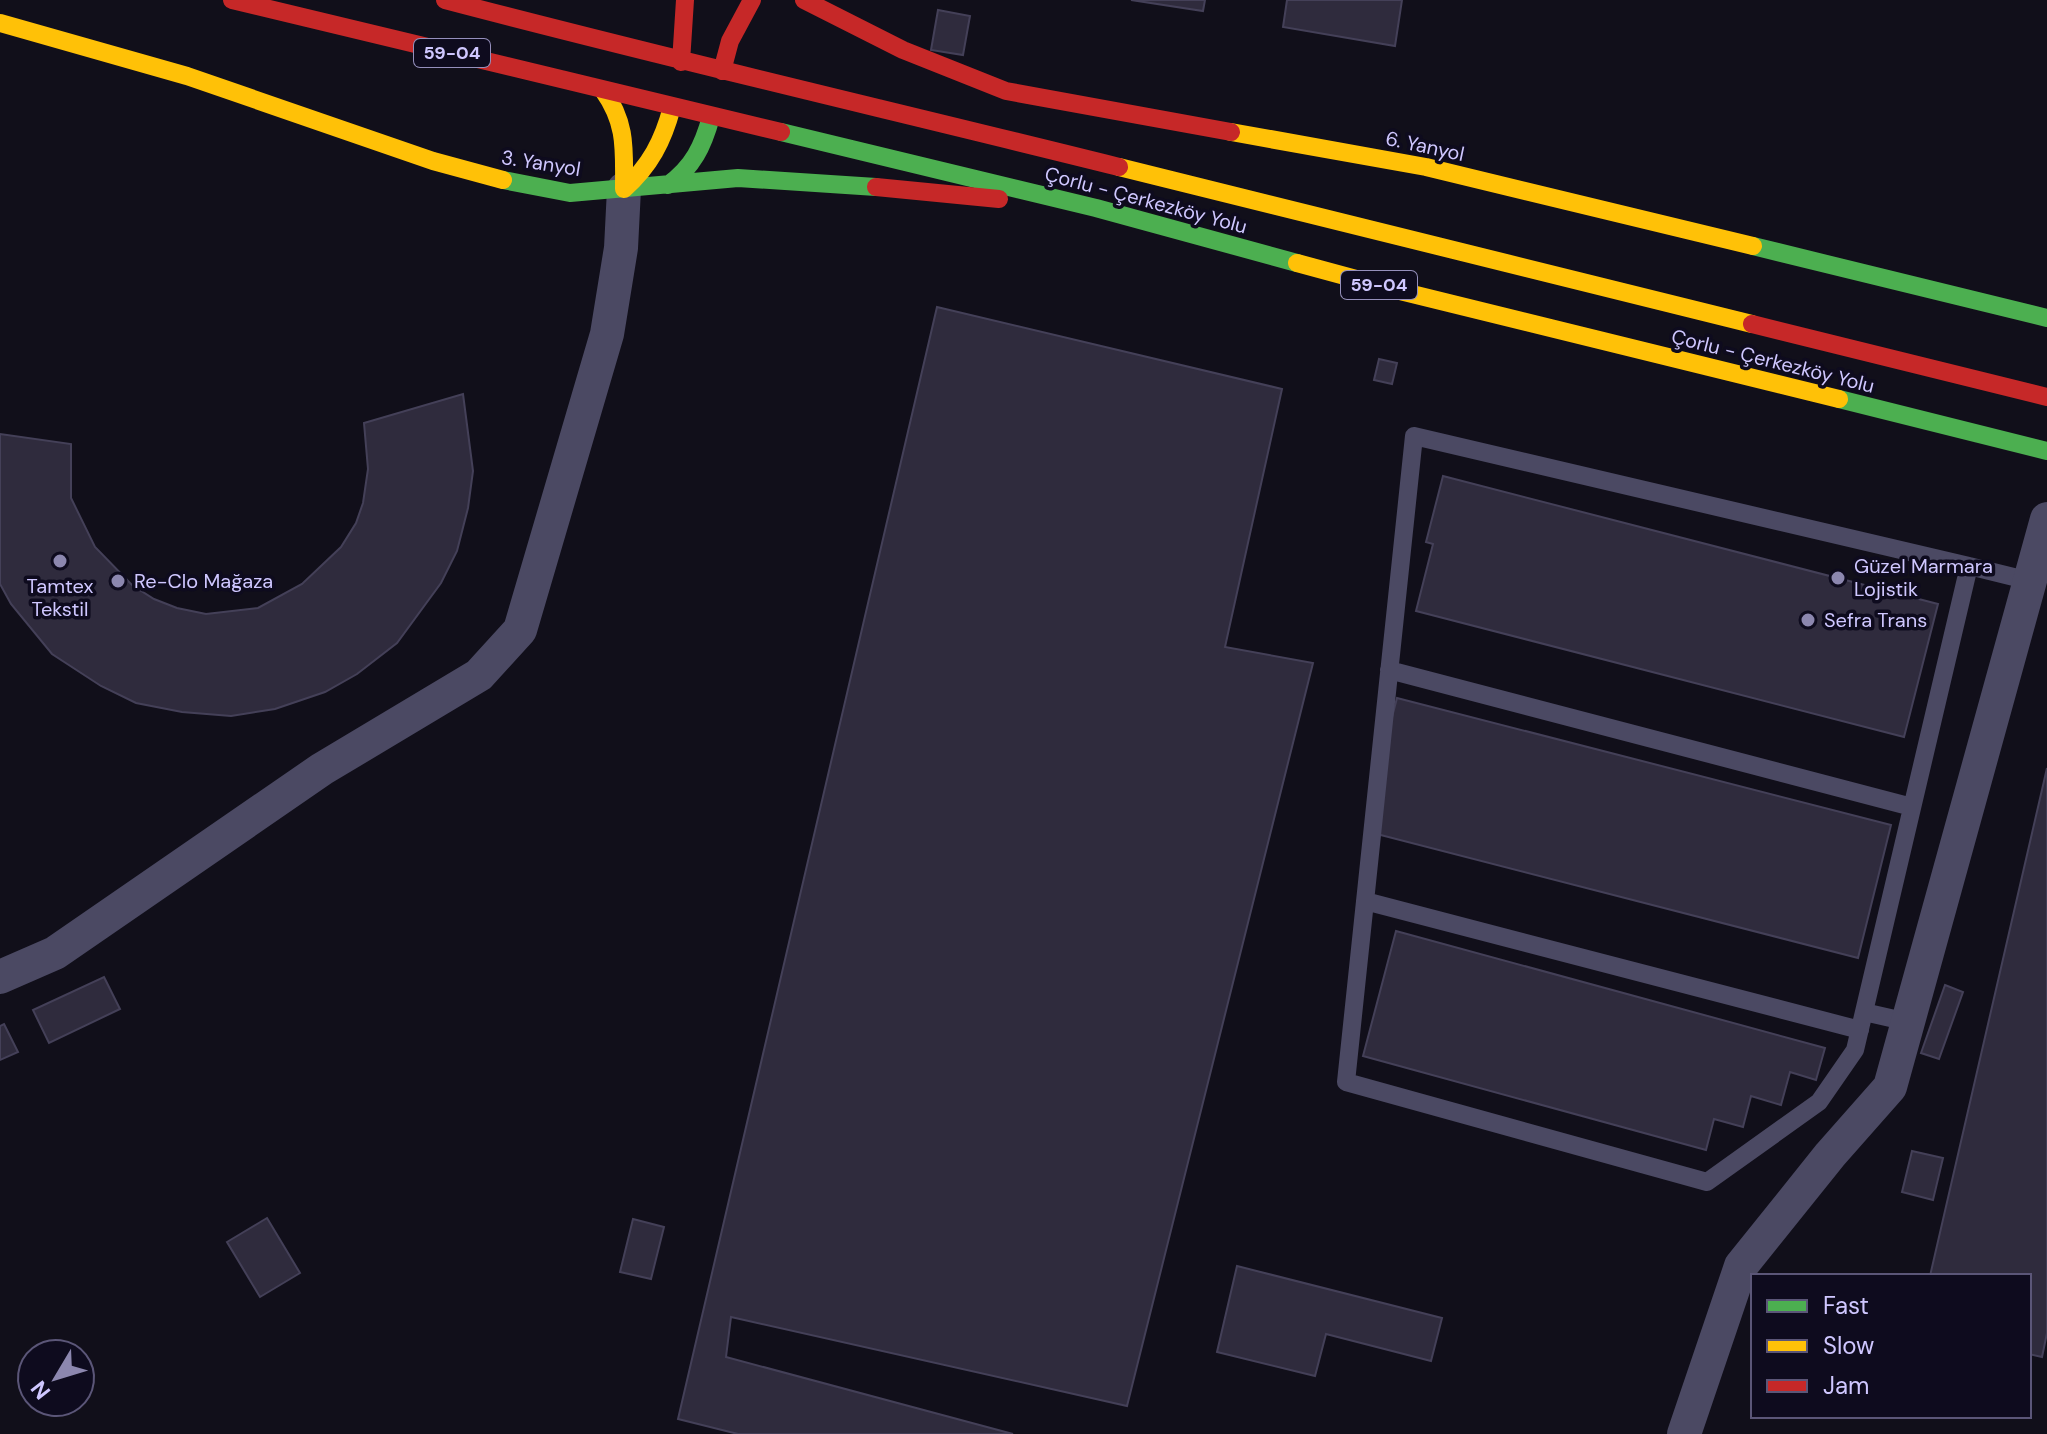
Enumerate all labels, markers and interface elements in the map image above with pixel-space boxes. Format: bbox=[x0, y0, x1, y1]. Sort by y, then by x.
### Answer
road number: 59-04 bbox=[414, 39, 490, 67]
street label: 6. Yanyol bbox=[1383, 125, 1467, 167]
street label: 3. Yanyol bbox=[500, 144, 582, 182]
street label: Çorlu - Çerkezköy Yolu bbox=[1042, 160, 1250, 240]
road number: 59-04 bbox=[1341, 271, 1417, 299]
street label: Çorlu - Çerkezköy Yolu bbox=[1669, 323, 1877, 399]
marker: Tamtex Tekstil bbox=[51, 552, 69, 570]
place label: Güzel Marmara Lojistik bbox=[1854, 553, 1993, 602]
place label: Re-Clo Mağaza bbox=[134, 568, 273, 594]
marker: Güzel Marmara Lojistik bbox=[1829, 569, 1847, 587]
marker: Re-Clo Mağaza bbox=[109, 572, 127, 590]
place label: Tamtex Tekstil bbox=[27, 573, 93, 622]
place label: Sefra Trans bbox=[1824, 607, 1927, 633]
marker: Sefra Trans bbox=[1799, 611, 1817, 629]
legend bbox=[1751, 1274, 2031, 1418]
text: Fast bbox=[1823, 1290, 1869, 1321]
text: Slow bbox=[1823, 1330, 1874, 1361]
north arrow bbox=[16, 1338, 96, 1418]
text: Jam bbox=[1823, 1370, 1869, 1401]
text: N bbox=[24, 1375, 57, 1405]

